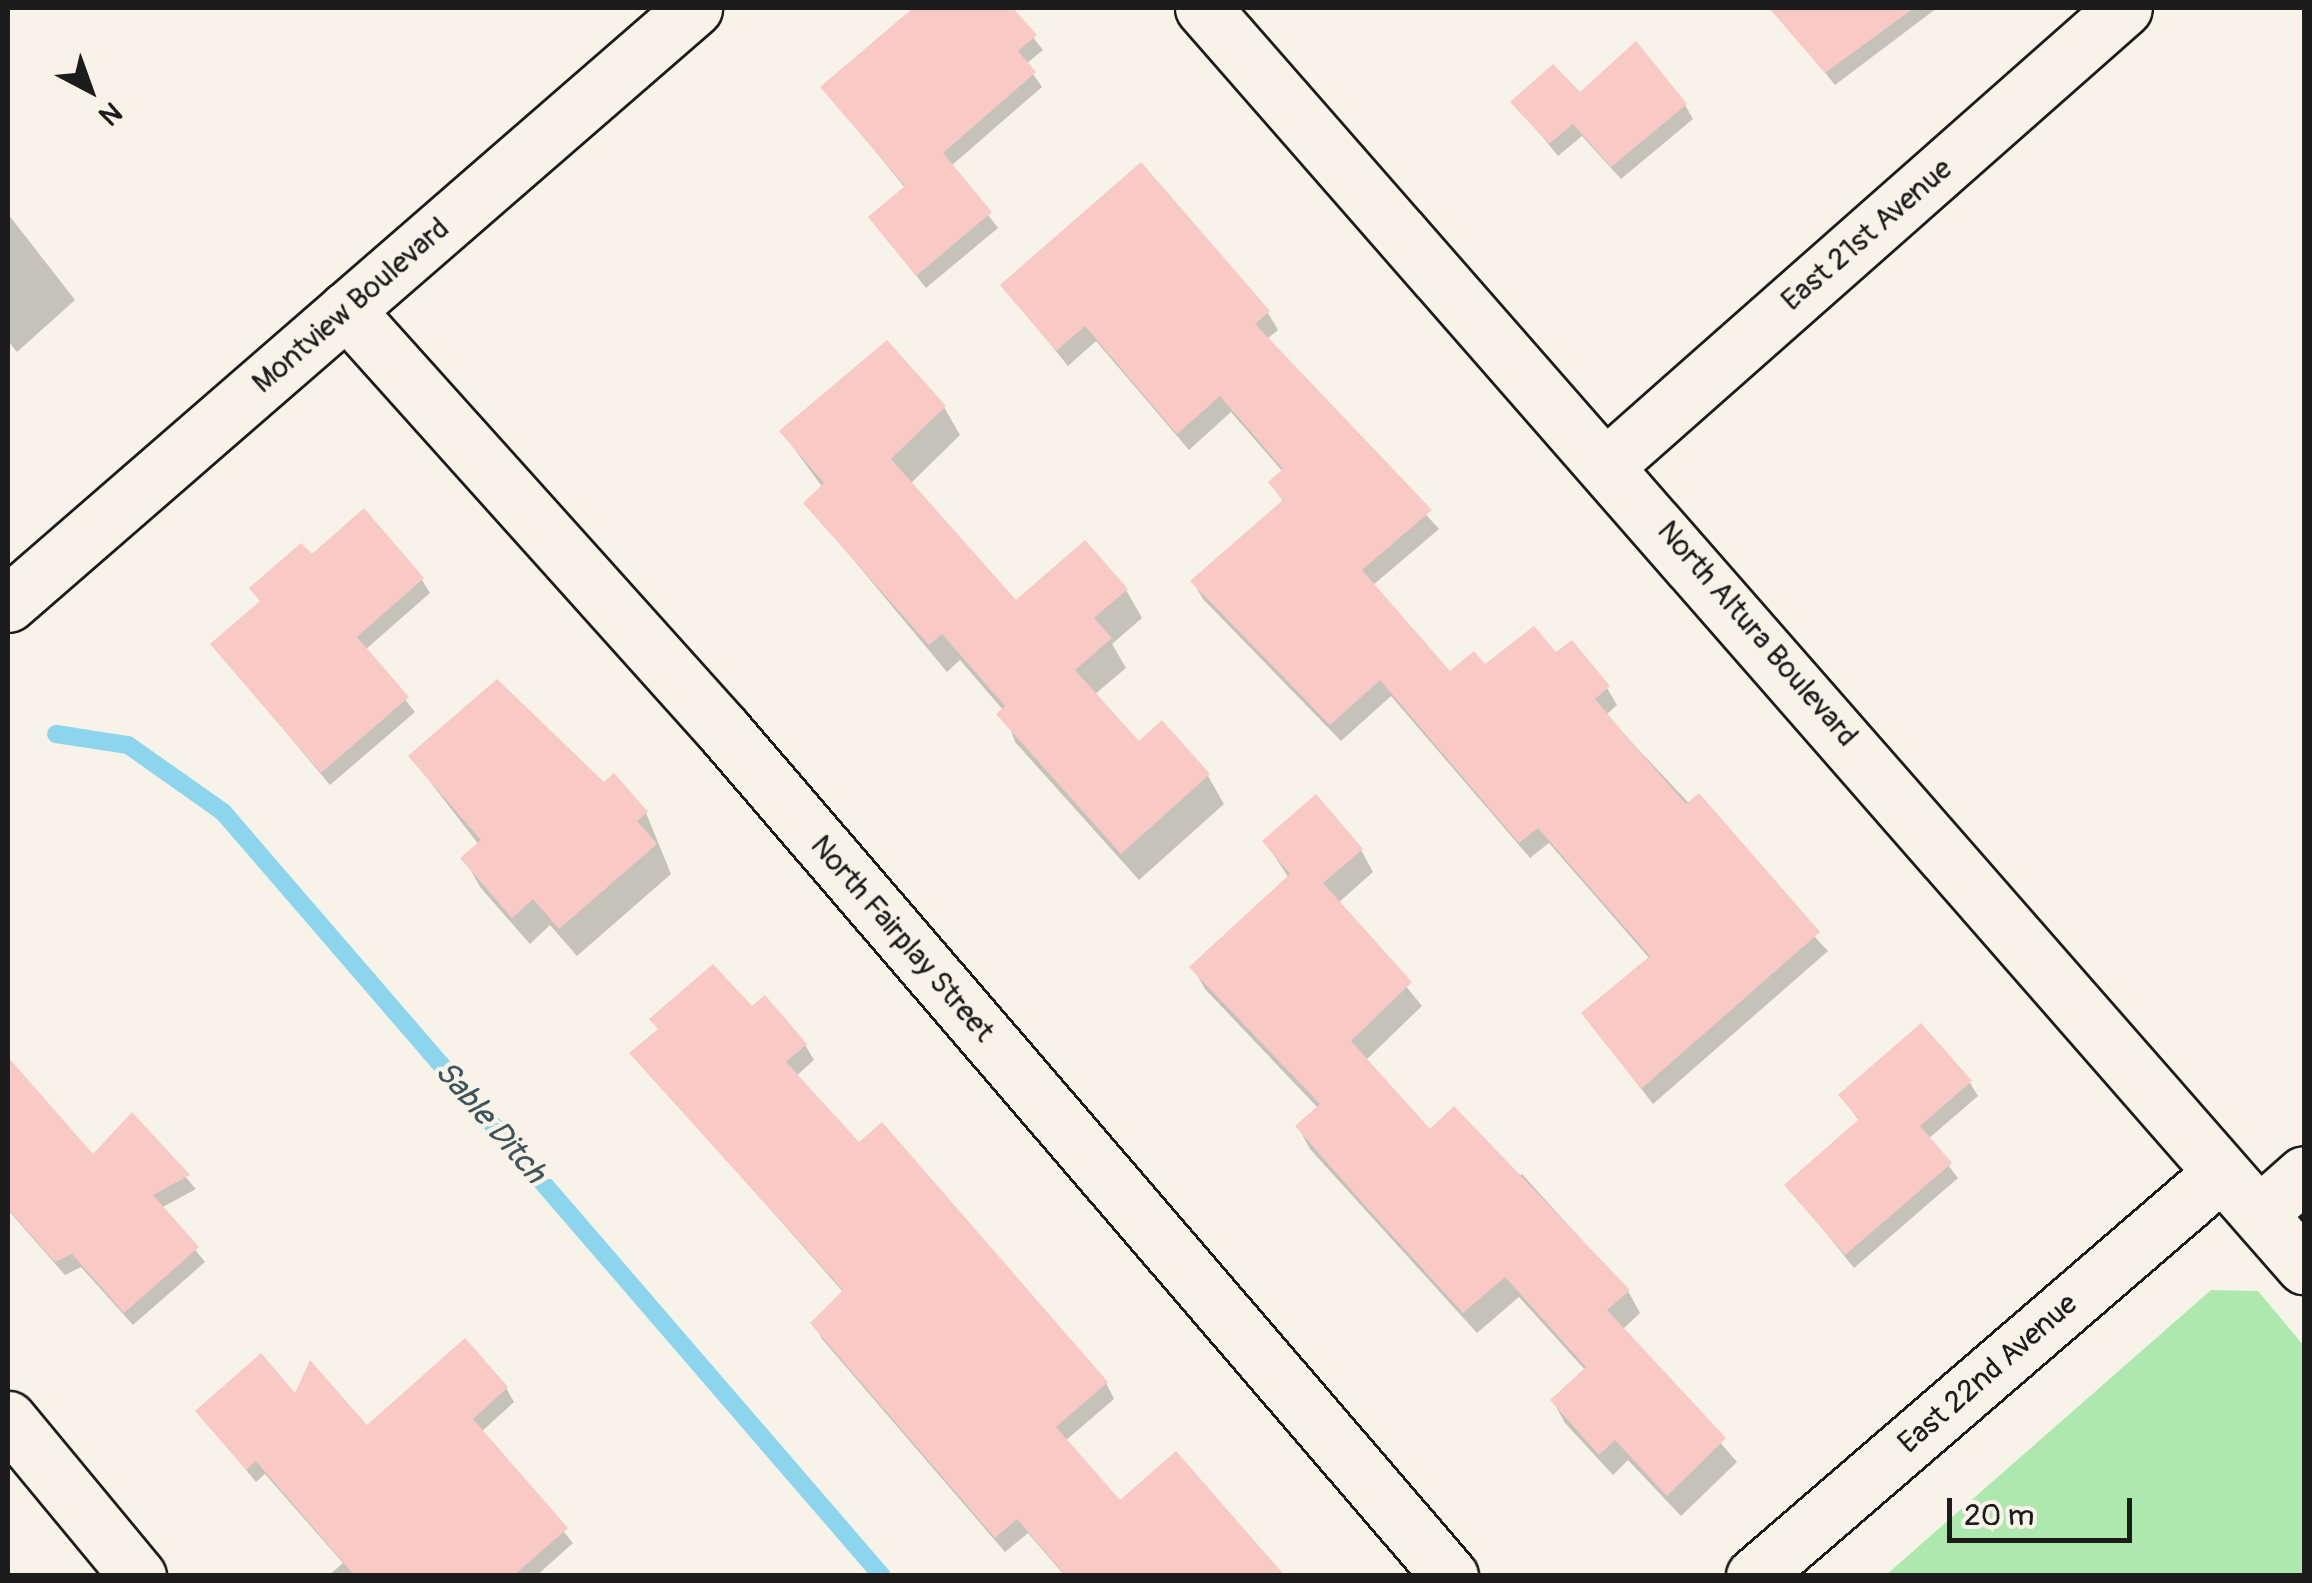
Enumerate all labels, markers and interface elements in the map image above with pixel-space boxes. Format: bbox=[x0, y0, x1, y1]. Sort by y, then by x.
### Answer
north arrow bbox=[40, 40, 140, 140]
text: N bbox=[91, 94, 129, 132]
street label: East 21st Avenue bbox=[1774, 151, 1960, 319]
street label: Montview Boulevard bbox=[245, 211, 457, 401]
street label: North Altura Boulevard bbox=[1649, 514, 1865, 754]
street label: North Fairplay Street bbox=[802, 828, 1002, 1050]
water label: Sable Ditch bbox=[426, 1053, 554, 1191]
street label: East 22nd Avenue bbox=[1891, 1286, 2085, 1462]
scale bar bbox=[1952, 1478, 2137, 1540]
text: 20 m bbox=[1964, 1497, 2034, 1534]

